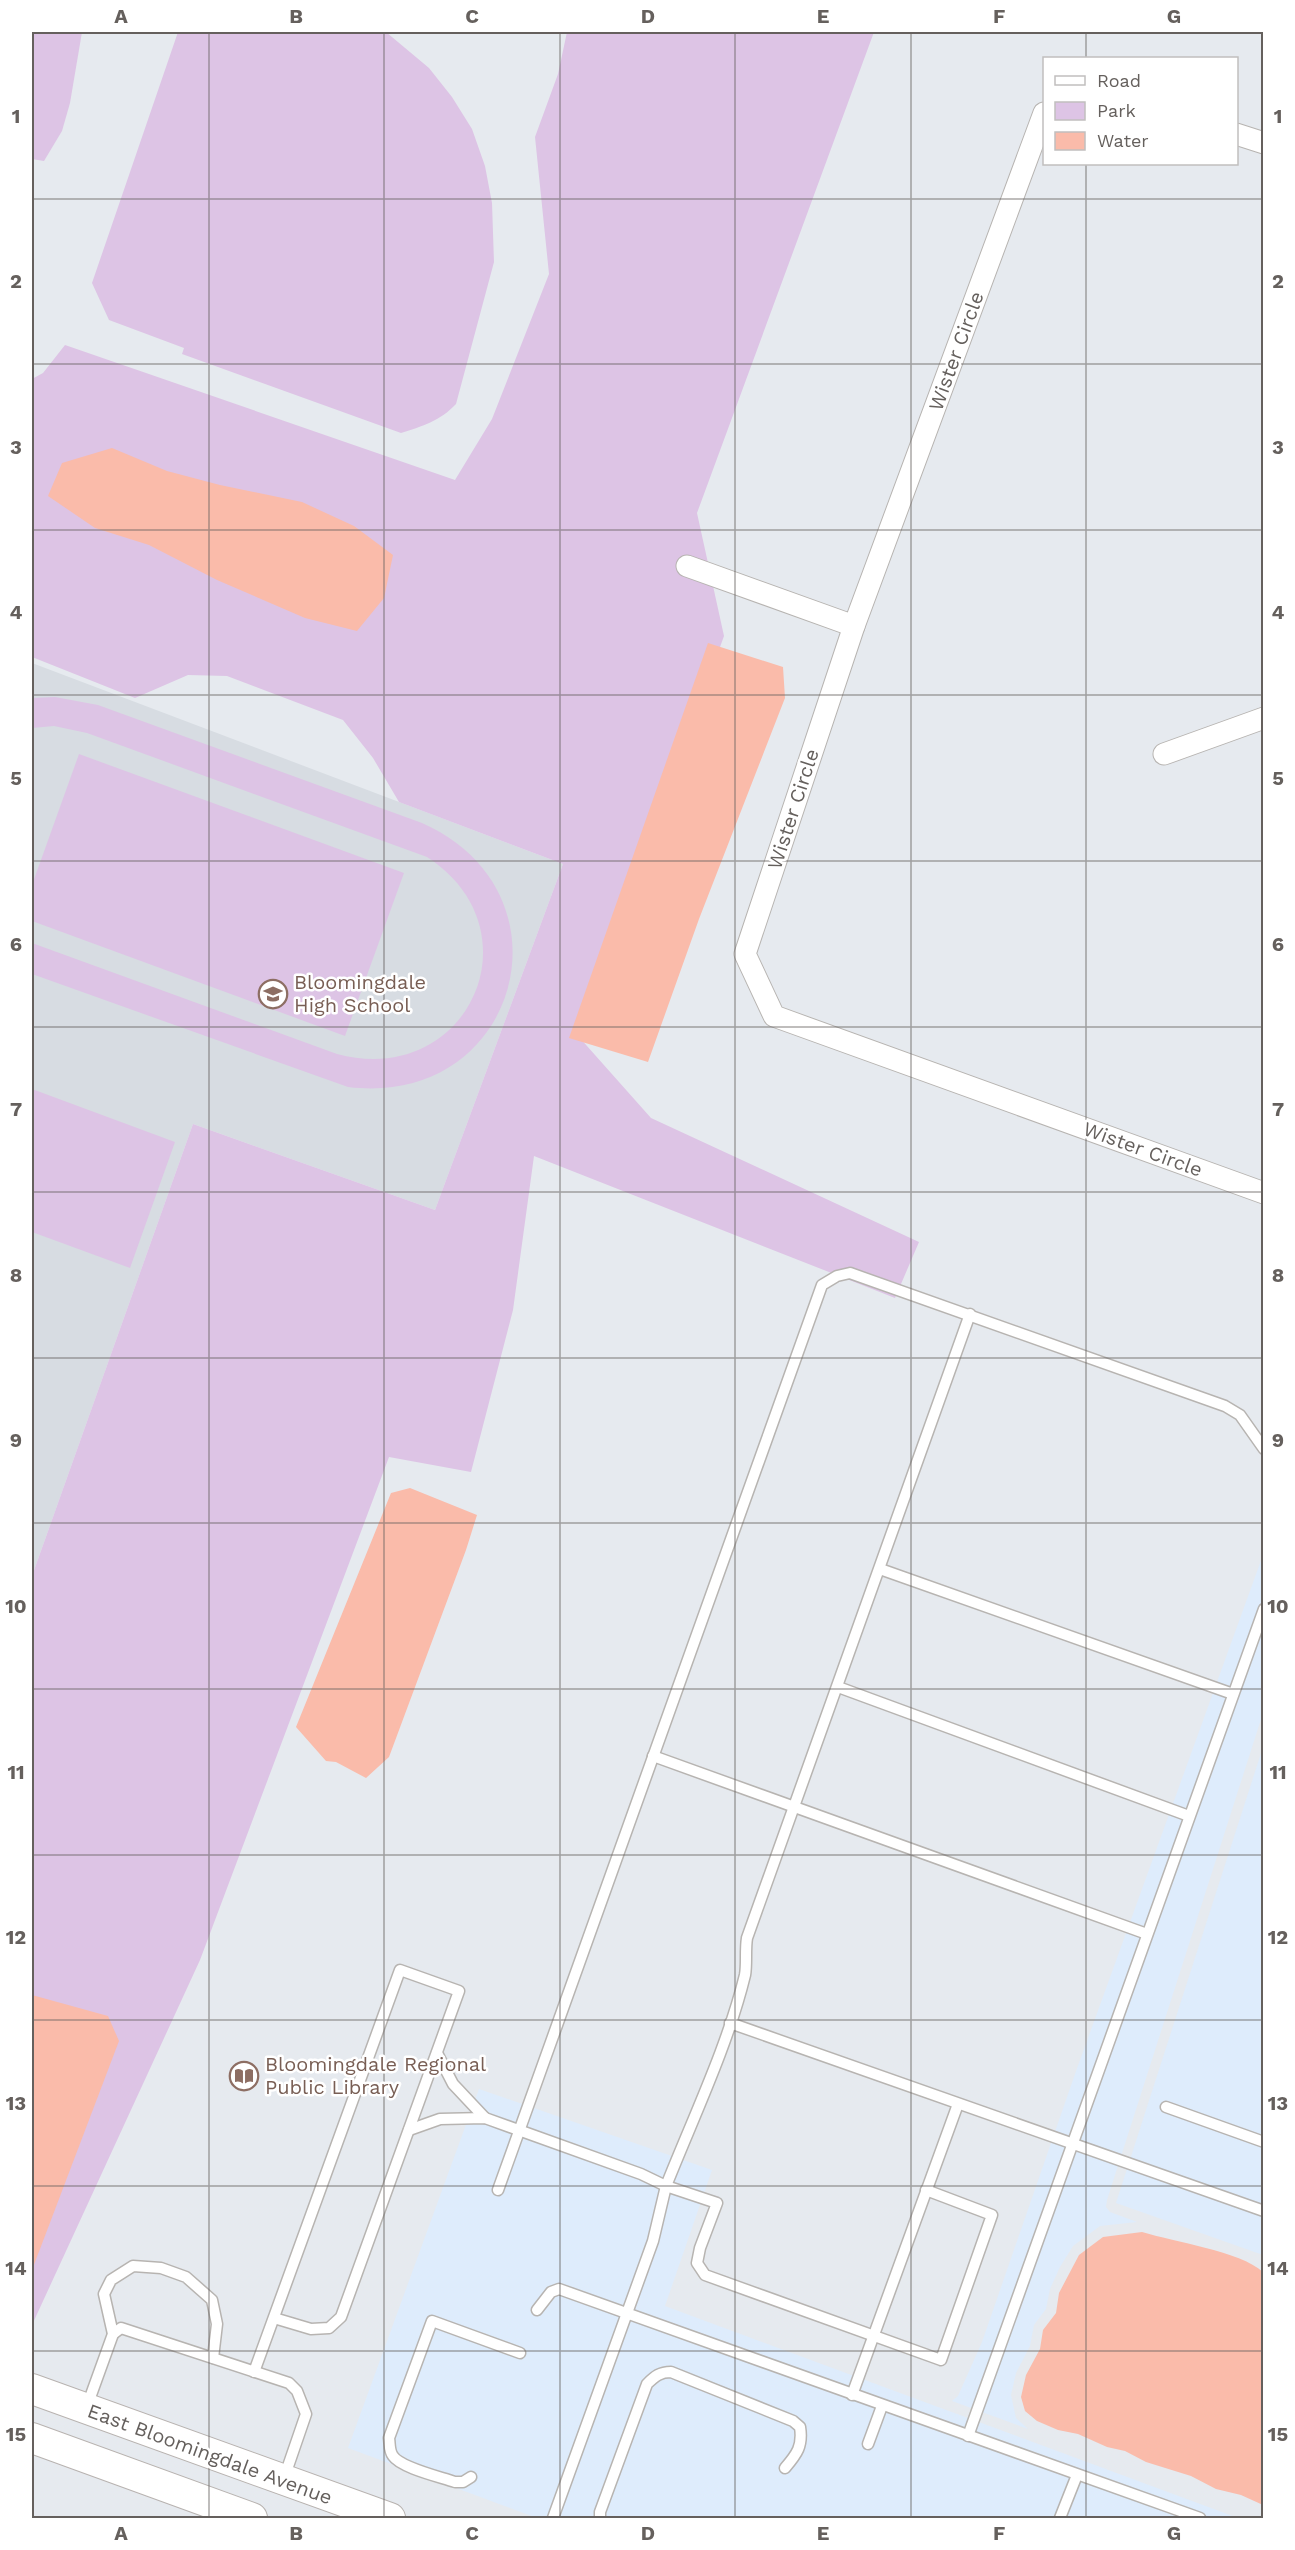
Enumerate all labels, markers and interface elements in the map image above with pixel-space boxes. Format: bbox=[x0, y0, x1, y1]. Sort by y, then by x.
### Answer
text: A bbox=[114, 4, 128, 28]
text: B bbox=[289, 4, 303, 28]
text: C bbox=[465, 4, 479, 28]
text: D bbox=[641, 4, 655, 28]
text: E bbox=[817, 4, 829, 28]
text: F bbox=[993, 4, 1005, 28]
text: G bbox=[1167, 4, 1181, 28]
legend bbox=[1043, 57, 1238, 165]
text: Road bbox=[1097, 70, 1141, 91]
text: Park bbox=[1097, 100, 1136, 121]
text: 1 bbox=[12, 104, 20, 128]
text: 1 bbox=[1274, 104, 1282, 128]
text: Water bbox=[1097, 130, 1149, 151]
text: 2 bbox=[10, 269, 22, 293]
text: 2 bbox=[1272, 269, 1284, 293]
street label: Wister Circle bbox=[923, 288, 989, 414]
text: 3 bbox=[10, 435, 22, 459]
text: 3 bbox=[1272, 435, 1284, 459]
text: 4 bbox=[10, 600, 23, 624]
text: 4 bbox=[1272, 600, 1285, 624]
street label: Wister Circle bbox=[762, 746, 824, 872]
text: 5 bbox=[10, 766, 22, 790]
text: 5 bbox=[1272, 766, 1284, 790]
text: 6 bbox=[10, 932, 22, 956]
text: 6 bbox=[1272, 932, 1284, 956]
place label: Bloomingdale High School bbox=[294, 970, 426, 1017]
school or university icon: Bloomingdale High School bbox=[257, 978, 289, 1010]
text: 7 bbox=[10, 1097, 22, 1121]
text: 7 bbox=[1272, 1097, 1284, 1121]
street label: Wister Circle bbox=[1080, 1116, 1206, 1182]
text: 8 bbox=[10, 1263, 22, 1287]
text: 8 bbox=[1272, 1263, 1284, 1287]
text: 9 bbox=[10, 1428, 22, 1452]
text: 9 bbox=[1272, 1428, 1284, 1452]
text: 10 bbox=[5, 1594, 27, 1618]
text: 10 bbox=[1267, 1594, 1289, 1618]
text: 11 bbox=[7, 1760, 25, 1784]
text: 11 bbox=[1269, 1760, 1287, 1784]
text: 12 bbox=[6, 1925, 26, 1949]
text: 12 bbox=[1268, 1925, 1288, 1949]
place label: Bloomingdale Regional Public Library bbox=[265, 2052, 486, 2099]
library icon: Bloomingdale Regional Public Library bbox=[228, 2060, 260, 2092]
text: 13 bbox=[6, 2091, 26, 2115]
text: 13 bbox=[1268, 2091, 1288, 2115]
text: 14 bbox=[5, 2256, 27, 2280]
text: 14 bbox=[1267, 2256, 1289, 2280]
street label: East Bloomingdale Avenue bbox=[84, 2398, 336, 2510]
text: 15 bbox=[6, 2422, 26, 2446]
text: 15 bbox=[1268, 2422, 1288, 2446]
text: A bbox=[114, 2521, 128, 2545]
text: B bbox=[289, 2521, 303, 2545]
text: C bbox=[465, 2521, 479, 2545]
text: D bbox=[641, 2521, 655, 2545]
text: E bbox=[817, 2521, 829, 2545]
text: F bbox=[993, 2521, 1005, 2545]
text: G bbox=[1167, 2521, 1181, 2545]

